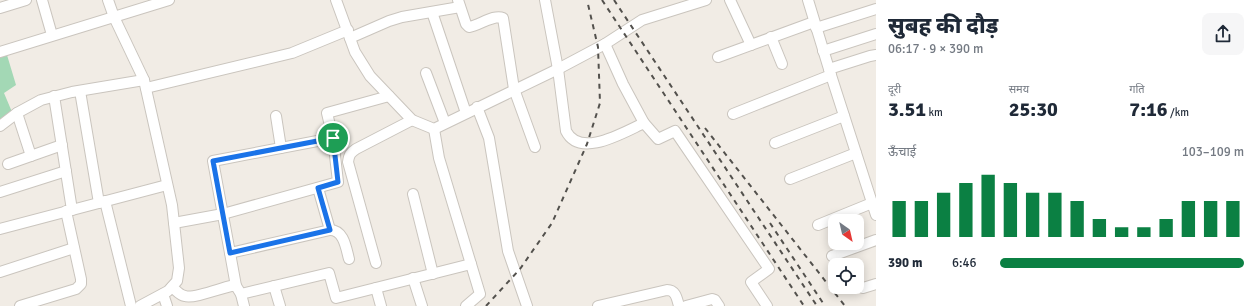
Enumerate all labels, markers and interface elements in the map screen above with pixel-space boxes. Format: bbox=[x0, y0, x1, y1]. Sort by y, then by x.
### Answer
text: सुबह की दौड़ bbox=[888, 12, 998, 39]
button: share bbox=[1202, 13, 1244, 55]
text: 06:17 · 9 × 390 m bbox=[888, 41, 983, 57]
text: दूरी bbox=[888, 83, 901, 96]
text: समय bbox=[1009, 83, 1029, 96]
text: गति bbox=[1129, 83, 1145, 96]
text: 3.51 bbox=[888, 97, 926, 122]
text: 25:30 bbox=[1009, 97, 1058, 122]
text: 7:16 bbox=[1129, 97, 1168, 122]
text: km bbox=[926, 106, 943, 119]
text: /km bbox=[1168, 106, 1189, 119]
pin bbox=[316, 121, 350, 155]
icon: arrive bbox=[322, 127, 344, 149]
text: ऊँचाई bbox=[888, 144, 916, 160]
text: 103–109 m bbox=[1182, 144, 1244, 160]
north arrow bbox=[828, 214, 864, 250]
map controls bbox=[828, 214, 864, 294]
text: 390 m bbox=[888, 255, 922, 271]
text: 6:46 bbox=[952, 255, 977, 271]
button: locate bbox=[828, 258, 864, 294]

